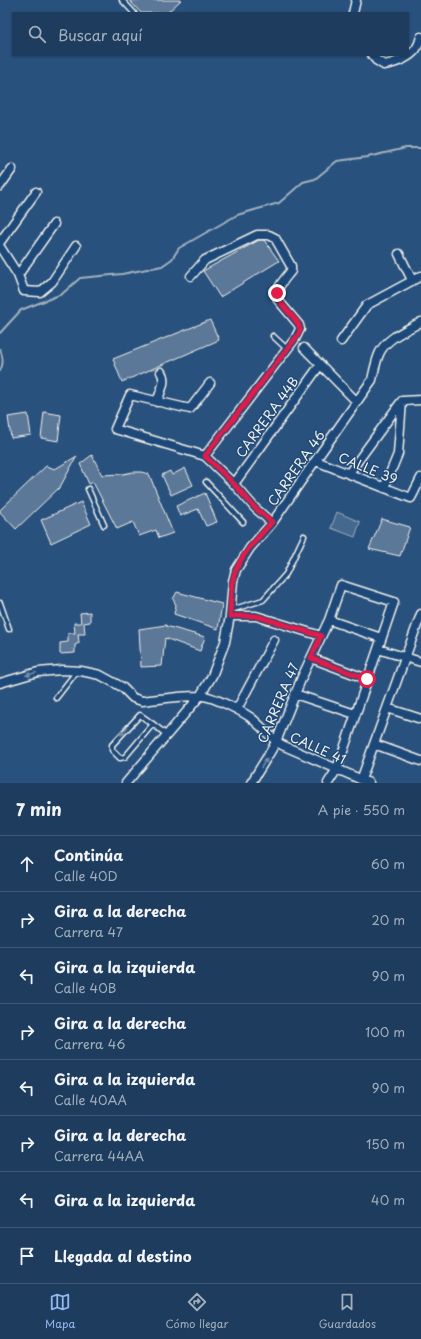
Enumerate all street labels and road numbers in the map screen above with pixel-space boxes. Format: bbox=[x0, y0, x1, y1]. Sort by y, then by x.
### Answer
street label: CARRERA 44B bbox=[231, 372, 302, 461]
street label: CARRERA 46 bbox=[262, 426, 329, 509]
street label: CALLE 39 bbox=[336, 447, 401, 488]
street label: CARRERA 47 bbox=[252, 660, 303, 746]
street label: CALLE 41 bbox=[287, 727, 349, 768]

